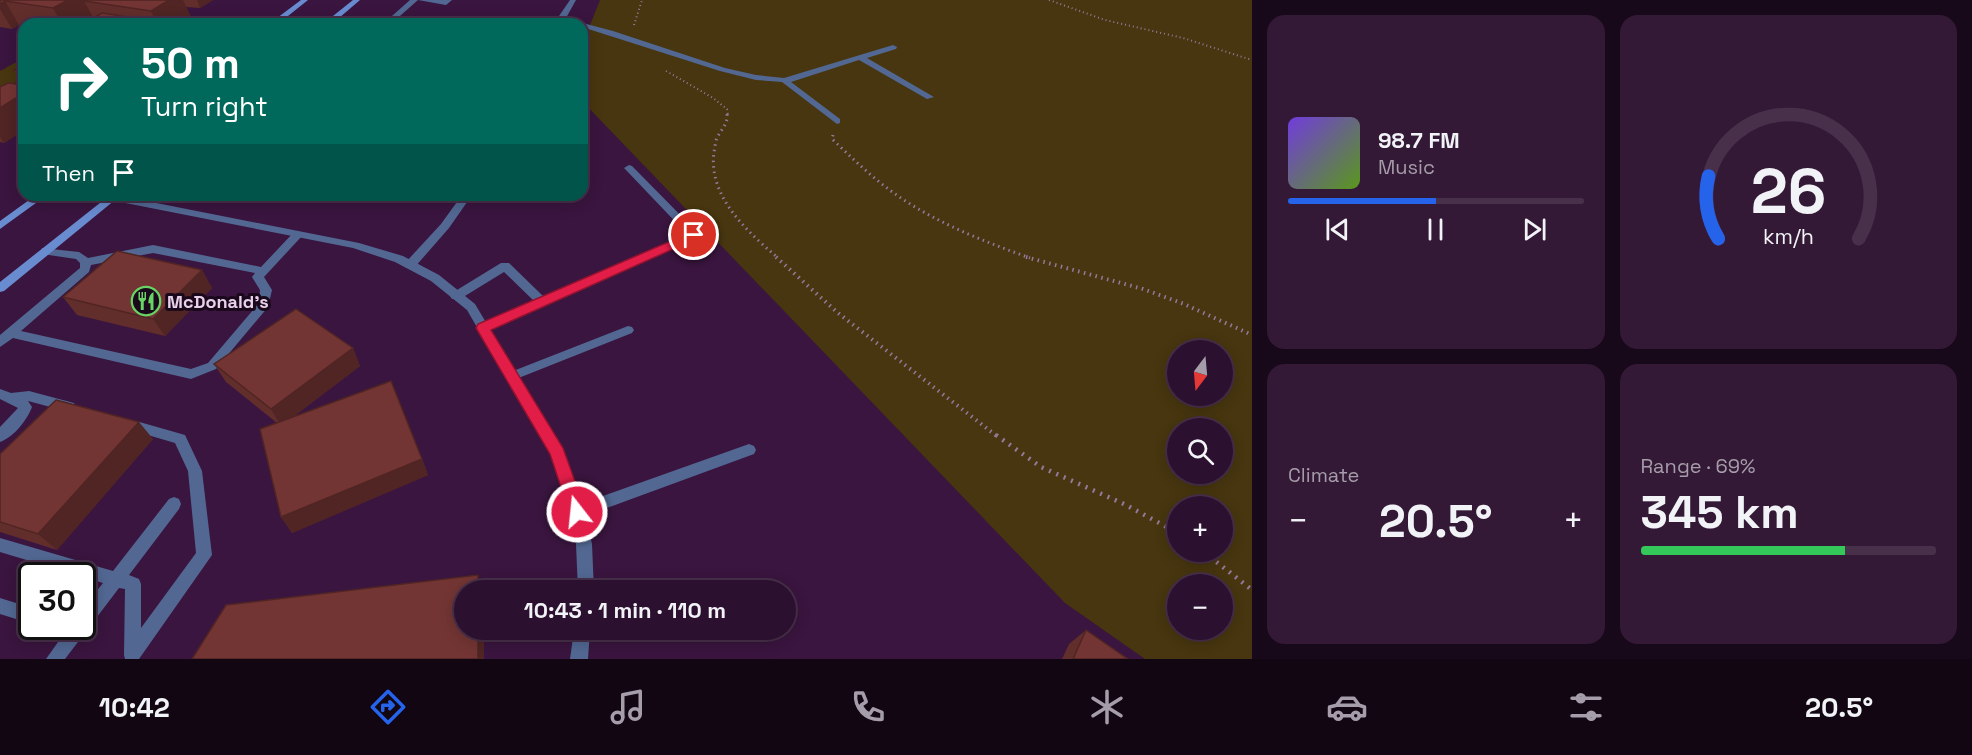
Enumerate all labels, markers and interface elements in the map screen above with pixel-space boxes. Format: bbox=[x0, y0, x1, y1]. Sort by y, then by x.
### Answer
text: 50 m bbox=[141, 37, 240, 90]
icon: right bbox=[42, 42, 120, 120]
text: Turn right bbox=[141, 89, 268, 124]
text: 98.7 FM bbox=[1378, 126, 1460, 154]
text: 26 bbox=[1750, 152, 1826, 231]
text: Music bbox=[1378, 154, 1435, 180]
icon: arrive bbox=[107, 156, 140, 189]
text: Then bbox=[42, 159, 95, 187]
pin bbox=[668, 209, 719, 260]
icon: previous bbox=[1321, 213, 1354, 246]
icon: pause bbox=[1419, 213, 1452, 246]
icon: next bbox=[1518, 213, 1551, 246]
icon: arrive bbox=[677, 218, 710, 251]
text: km/h bbox=[1763, 223, 1814, 250]
restaurant icon: McDonald's bbox=[130, 285, 162, 317]
place label: McDonald's bbox=[167, 290, 269, 313]
north arrow bbox=[1167, 340, 1233, 406]
map controls bbox=[1167, 340, 1233, 640]
button: search bbox=[1167, 418, 1233, 484]
text: Range · 69% bbox=[1641, 453, 1756, 479]
text: Climate bbox=[1288, 462, 1359, 488]
position arrow bbox=[545, 480, 609, 544]
text: 345 km bbox=[1641, 484, 1799, 541]
text: 20.5° bbox=[1379, 493, 1493, 550]
button: + bbox=[1167, 496, 1233, 562]
text: − bbox=[1288, 500, 1308, 542]
text: + bbox=[1563, 500, 1584, 542]
speed limit sign: 30 bbox=[18, 562, 96, 640]
button: − bbox=[1167, 574, 1233, 640]
text: 10:43 · 1 min · 110 m bbox=[524, 596, 726, 624]
icon: directions bbox=[367, 686, 409, 728]
icon: music bbox=[607, 686, 649, 728]
icon: phone bbox=[847, 686, 889, 728]
icon: climate bbox=[1086, 686, 1128, 728]
icon: car bbox=[1326, 686, 1368, 728]
icon: filters bbox=[1565, 686, 1607, 728]
text: 10:42 bbox=[99, 690, 170, 725]
text: 20.5° bbox=[1805, 690, 1873, 725]

